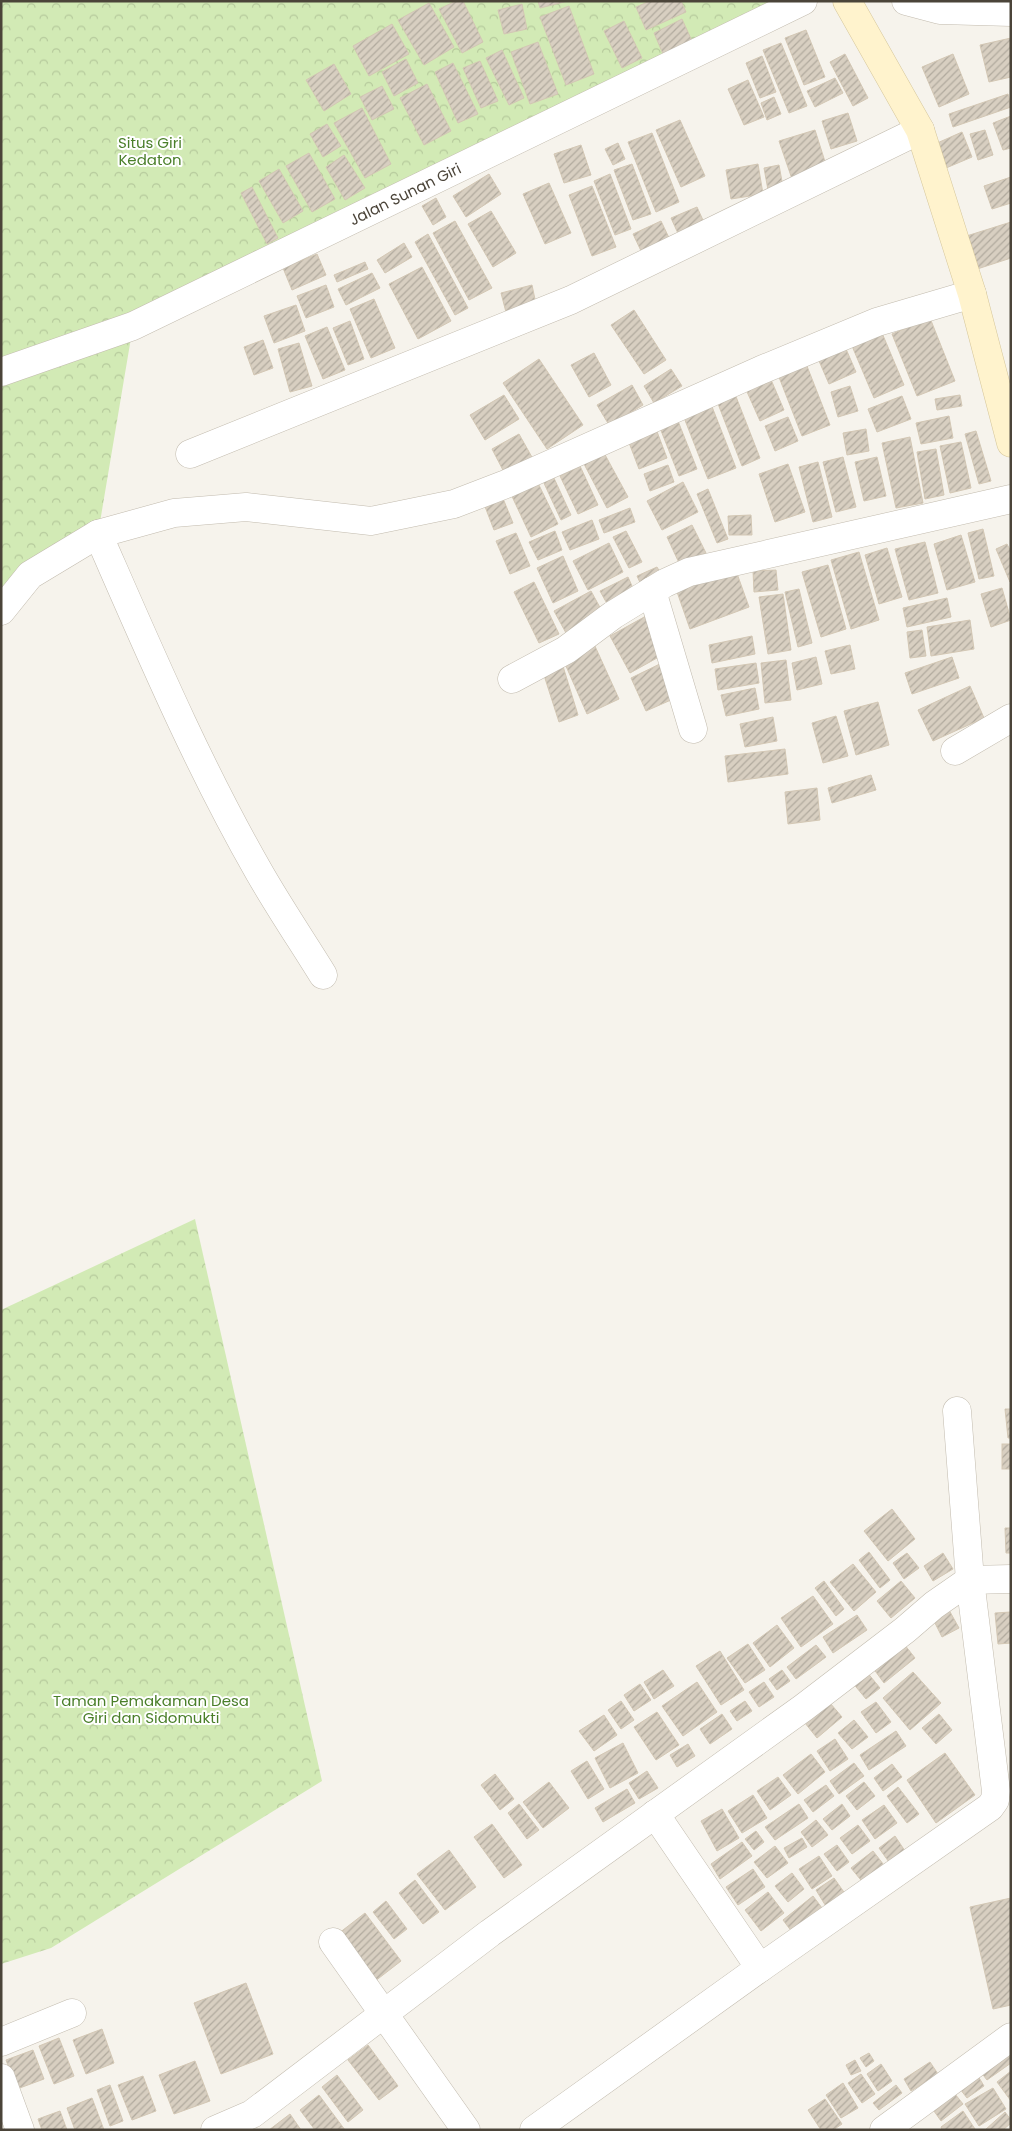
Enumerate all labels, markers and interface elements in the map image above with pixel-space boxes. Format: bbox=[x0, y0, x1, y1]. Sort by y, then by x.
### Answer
park label: Situs Giri Kedaton bbox=[118, 132, 182, 170]
street label: Jalan Sunan Giri bbox=[346, 158, 464, 230]
park label: Taman Pemakaman Desa Giri dan Sidomukti bbox=[53, 1690, 249, 1728]

